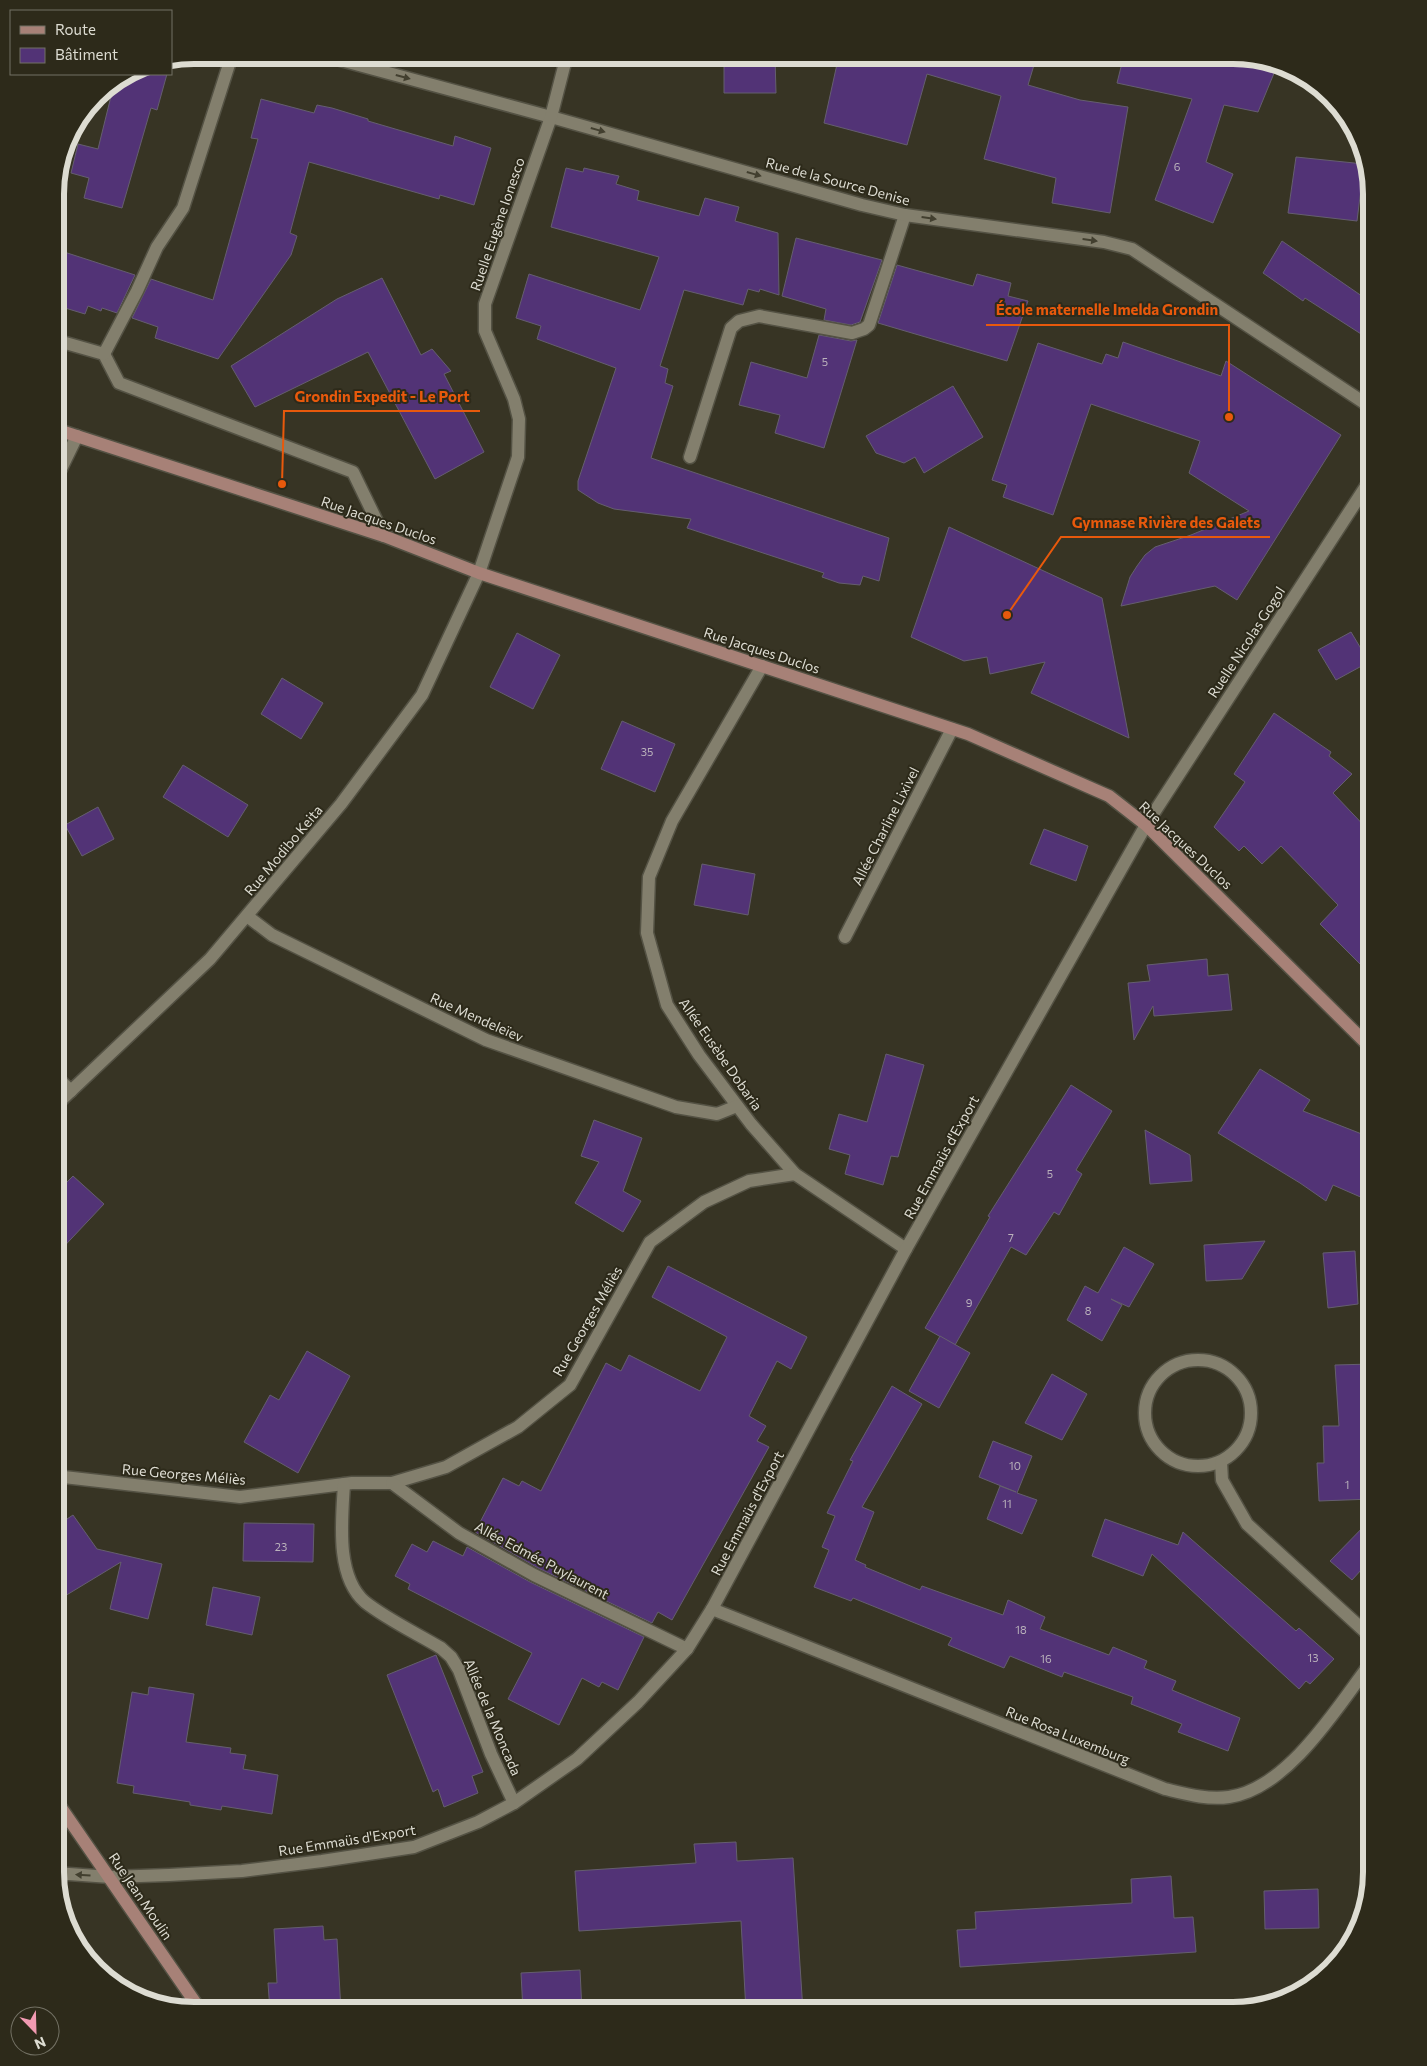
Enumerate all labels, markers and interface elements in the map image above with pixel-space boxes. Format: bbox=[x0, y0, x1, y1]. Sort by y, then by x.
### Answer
legend bbox=[10, 10, 172, 75]
text: Route bbox=[55, 20, 96, 38]
text: Bâtiment bbox=[55, 45, 118, 63]
one-way arrow bbox=[395, 73, 410, 81]
one-way arrow bbox=[591, 127, 606, 135]
street label: Rue de la Source Denise bbox=[764, 154, 912, 208]
street label: Ruelle Eugène Ionesco bbox=[466, 155, 528, 293]
house number: 6 bbox=[1174, 160, 1181, 173]
one-way arrow bbox=[747, 171, 762, 179]
one-way arrow bbox=[921, 214, 937, 222]
one-way arrow bbox=[1082, 236, 1098, 244]
callout: École maternelle Imelda Grondin bbox=[986, 295, 1229, 325]
text: École maternelle Imelda Grondin bbox=[996, 300, 1218, 318]
house number: 5 bbox=[822, 355, 828, 368]
callout: Grondin Expedit - Le Port bbox=[284, 381, 480, 411]
text: Grondin Expedit - Le Port bbox=[294, 387, 470, 405]
street label: Rue Jacques Duclos bbox=[319, 492, 439, 548]
callout: Gymnase Rivière des Galets bbox=[1061, 507, 1270, 537]
text: Gymnase Rivière des Galets bbox=[1072, 513, 1260, 531]
street label: Ruelle Nicolas Gogol bbox=[1204, 583, 1288, 701]
street label: Rue Jacques Duclos bbox=[702, 623, 822, 677]
house number: 35 bbox=[641, 745, 653, 758]
street label: Allée Charline Lixivel bbox=[848, 764, 922, 888]
street label: Rue Jacques Duclos bbox=[1136, 797, 1236, 893]
street label: Rue Modibo Keita bbox=[240, 801, 326, 899]
street label: Rue Mendeleïev bbox=[428, 989, 526, 1045]
street label: Allée Eusèbe Dobaria bbox=[676, 995, 766, 1113]
street label: Rue Emmaüs d'Export bbox=[900, 1092, 982, 1222]
house number: 5 bbox=[1047, 1167, 1053, 1180]
house number: 7 bbox=[1008, 1231, 1014, 1244]
street label: Rue Georges Méliès bbox=[549, 1263, 625, 1379]
house number: 9 bbox=[966, 1296, 973, 1309]
house number: 8 bbox=[1085, 1304, 1092, 1317]
street label: Rue Emmaüs d'Export bbox=[707, 1448, 787, 1578]
house number: 10 bbox=[1009, 1459, 1021, 1472]
street label: Rue Georges Méliès bbox=[121, 1460, 247, 1488]
house number: 1 bbox=[1345, 1478, 1349, 1491]
house number: 11 bbox=[1002, 1497, 1012, 1510]
street label: Allée Edmée Puylaurent bbox=[472, 1517, 612, 1603]
house number: 23 bbox=[275, 1540, 287, 1553]
house number: 18 bbox=[1015, 1623, 1027, 1636]
house number: 13 bbox=[1308, 1651, 1318, 1664]
house number: 16 bbox=[1040, 1652, 1052, 1665]
street label: Allée de la Moncada bbox=[461, 1656, 525, 1778]
street label: Rue Rosa Luxemburg bbox=[1003, 1702, 1133, 1768]
street label: Rue Emmaüs d'Export bbox=[277, 1821, 417, 1859]
street label: Rue Jean Moulin bbox=[106, 1849, 176, 1943]
one-way arrow bbox=[74, 1871, 90, 1879]
north arrow bbox=[10, 2006, 60, 2056]
text: N bbox=[32, 2034, 48, 2053]

